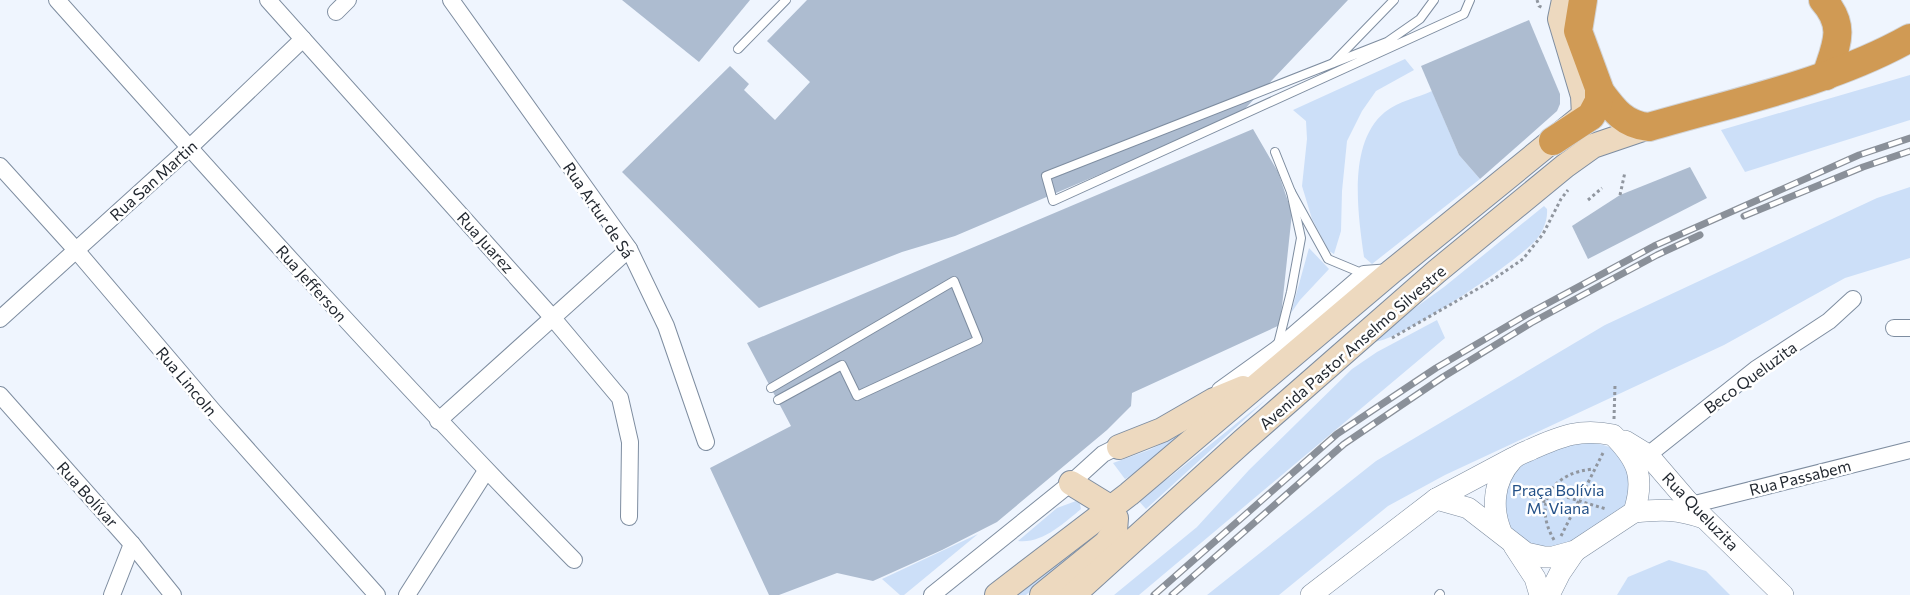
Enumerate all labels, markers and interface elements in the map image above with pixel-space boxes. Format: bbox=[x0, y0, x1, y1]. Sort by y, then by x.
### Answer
street label: Rua San Martin bbox=[105, 136, 201, 224]
street label: Rua Artur de Sá bbox=[560, 158, 638, 262]
street label: Rua Juarez bbox=[454, 208, 518, 276]
street label: Rua Jefferson bbox=[273, 241, 351, 325]
street label: Avenida Pastor Anselmo Silvestre bbox=[1255, 261, 1449, 433]
street label: Beco Queluzita bbox=[1700, 337, 1800, 417]
street label: Rua Lincoln bbox=[153, 343, 221, 419]
street label: Rua Passabem bbox=[1747, 455, 1853, 499]
street label: Rua Bolívar bbox=[54, 457, 123, 531]
street label: Rua Queluzita bbox=[1659, 468, 1743, 554]
park label: Praça Bolívia M. Viana bbox=[1512, 480, 1604, 517]

